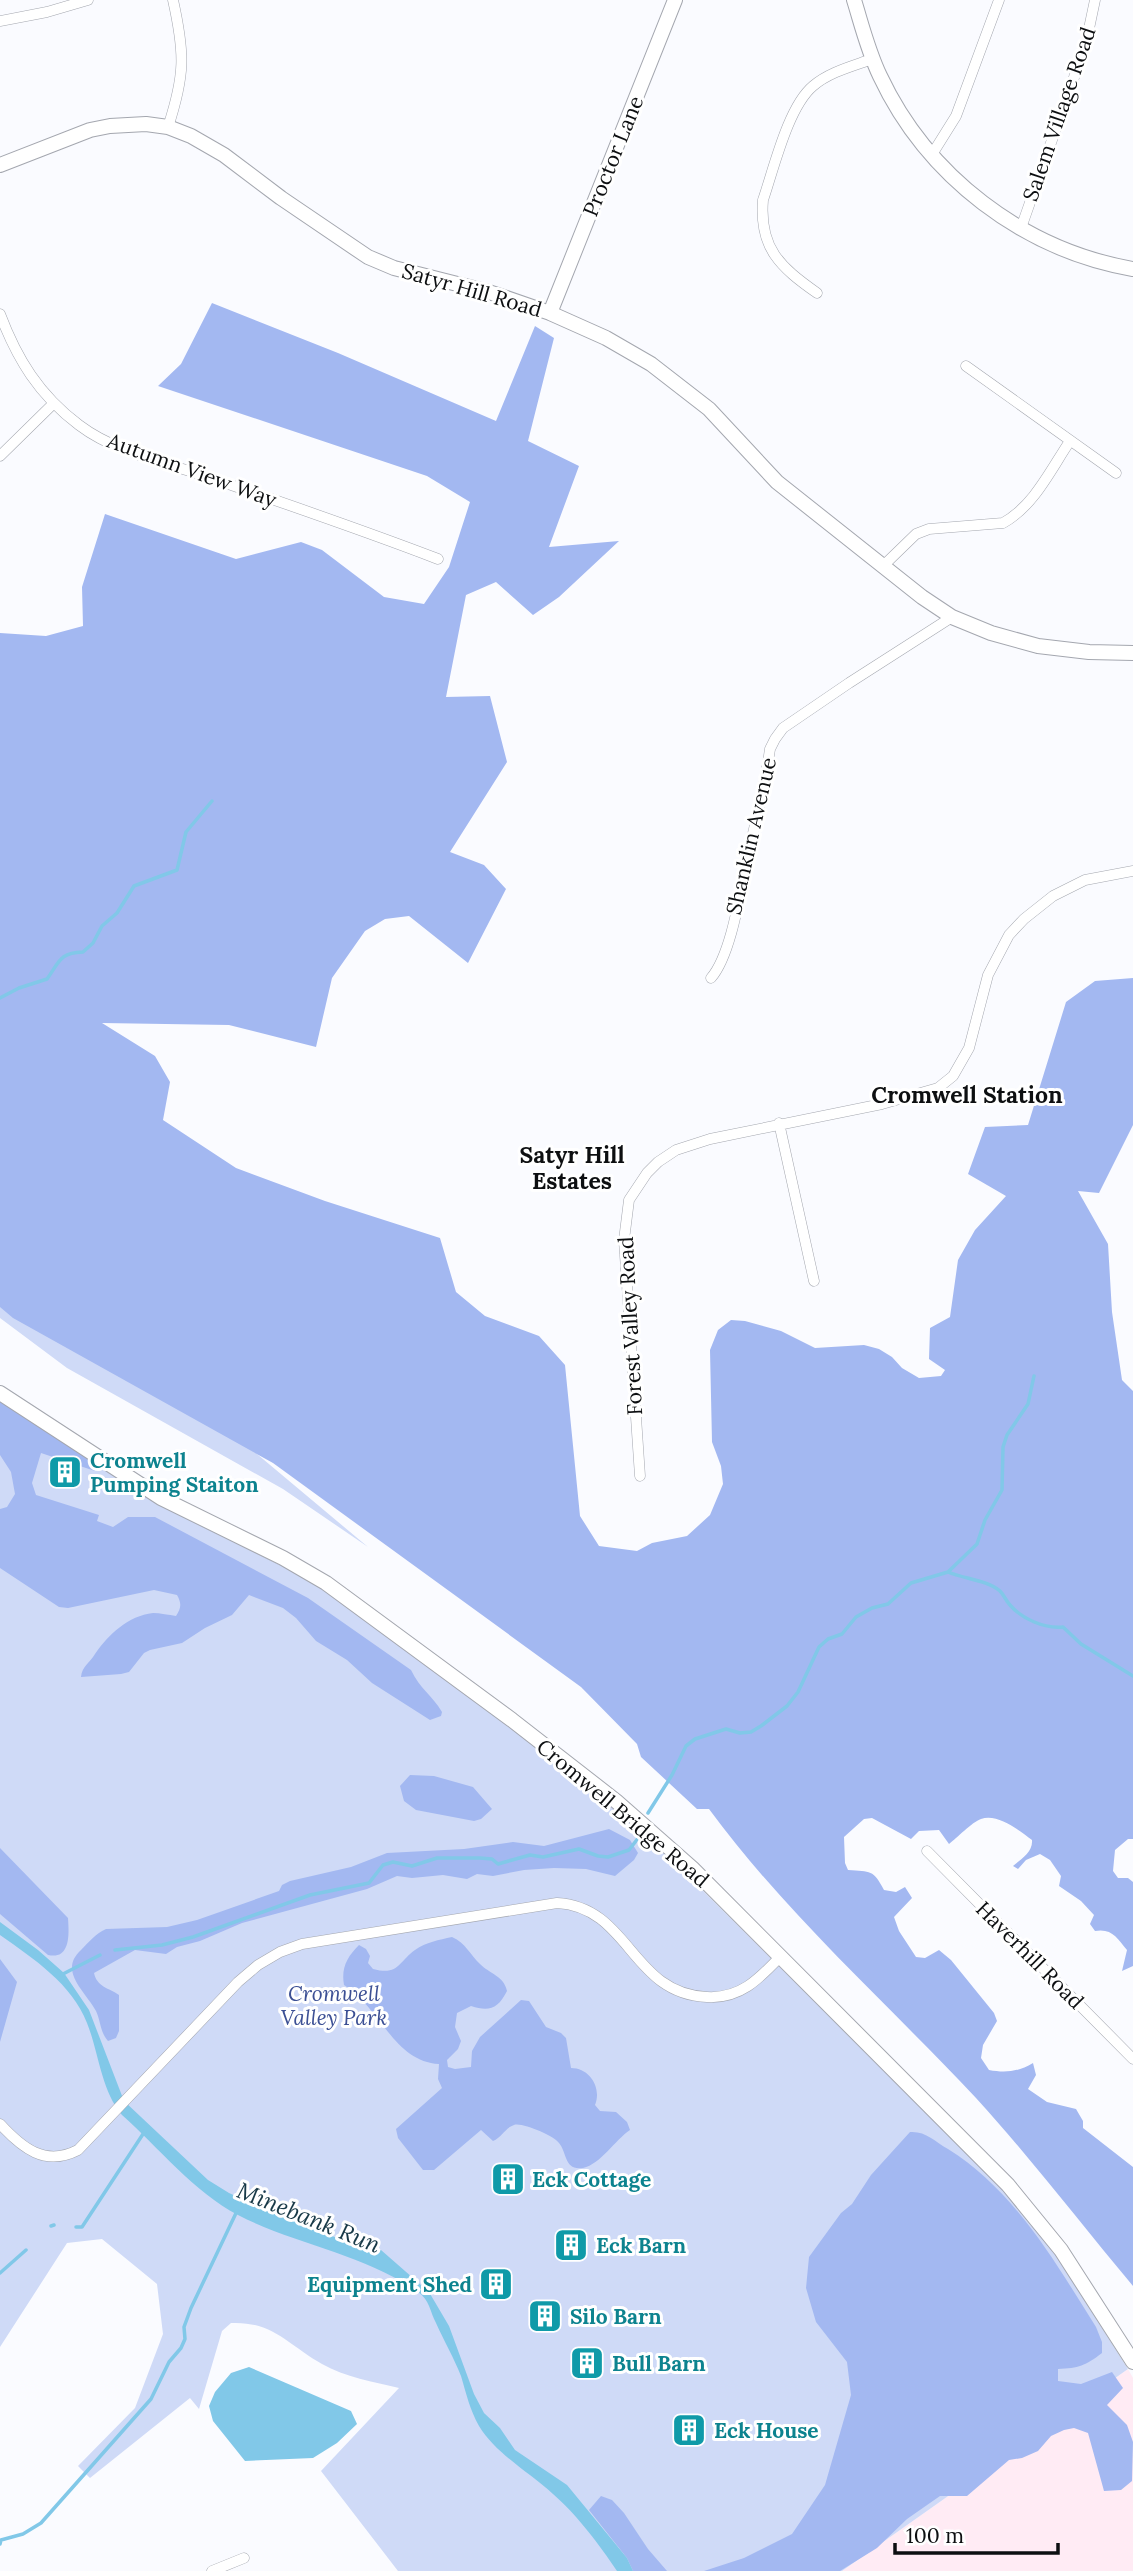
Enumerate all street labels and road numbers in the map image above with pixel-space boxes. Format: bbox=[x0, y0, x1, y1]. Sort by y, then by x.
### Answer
street label: Salem Village Road bbox=[1016, 23, 1102, 205]
street label: Proctor Lane bbox=[577, 92, 649, 220]
street label: Satyr Hill Road bbox=[399, 257, 545, 323]
street label: Autumn View Way bbox=[103, 427, 280, 513]
street label: Shanklin Avenue bbox=[720, 755, 782, 917]
street label: Forest Valley Road bbox=[612, 1236, 648, 1416]
street label: Cromwell Bridge Road bbox=[531, 1733, 715, 1893]
street label: Haverhill Road bbox=[970, 1895, 1090, 2015]

